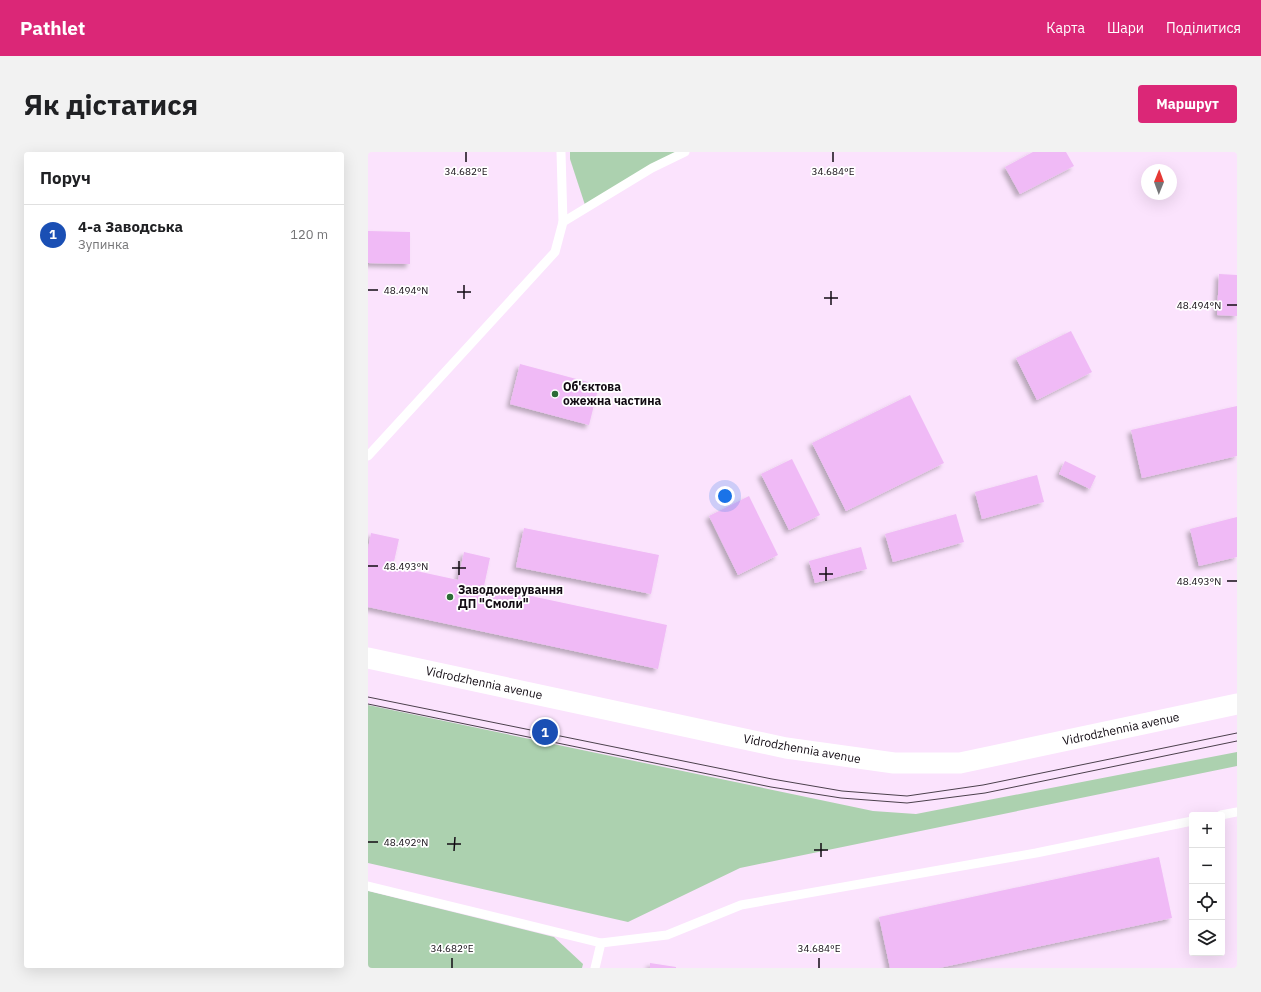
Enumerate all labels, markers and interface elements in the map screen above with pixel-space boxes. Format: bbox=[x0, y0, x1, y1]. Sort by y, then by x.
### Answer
text: Pathlet bbox=[20, 16, 85, 40]
text: Карта bbox=[1046, 19, 1085, 37]
text: Шари bbox=[1107, 19, 1144, 37]
text: Поділитися bbox=[1166, 19, 1241, 37]
button: Маршрут bbox=[1138, 85, 1237, 123]
text: Як дістатися bbox=[24, 86, 198, 123]
north arrow bbox=[1141, 164, 1177, 200]
text: 34.682°E bbox=[444, 165, 488, 178]
text: 34.684°E bbox=[811, 165, 855, 178]
text: Поруч bbox=[40, 167, 91, 189]
text: 4-а Заводська bbox=[78, 217, 183, 236]
text: 1 bbox=[49, 226, 57, 243]
text: 120 m bbox=[290, 226, 328, 243]
text: Зупинка bbox=[78, 236, 129, 253]
text: 48.494°N bbox=[384, 284, 428, 297]
text: 48.494°N bbox=[1177, 299, 1221, 312]
place label: Об'єктова ожежна частина bbox=[563, 379, 661, 408]
marker: Об'єктова ожежна частина bbox=[550, 389, 560, 399]
your location bbox=[715, 486, 735, 506]
text: 48.493°N bbox=[384, 560, 428, 573]
text: 48.493°N bbox=[1177, 575, 1221, 588]
place label: Заводокерування ДП "Смоли" bbox=[458, 582, 563, 611]
marker: Заводокерування ДП "Смоли" bbox=[445, 592, 455, 602]
street label: Vidrodzhennia avenue bbox=[424, 663, 544, 702]
street label: Vidrodzhennia avenue bbox=[1061, 709, 1181, 748]
pin: 1 bbox=[532, 717, 558, 747]
street label: Vidrodzhennia avenue bbox=[742, 731, 862, 766]
map controls bbox=[1189, 812, 1225, 956]
button: + bbox=[1189, 812, 1225, 848]
text: 48.492°N bbox=[384, 836, 428, 849]
button: − bbox=[1189, 848, 1225, 884]
button: locate bbox=[1189, 884, 1225, 920]
button: layers bbox=[1189, 920, 1225, 956]
text: 34.682°E bbox=[430, 942, 474, 955]
text: 34.684°E bbox=[797, 942, 841, 955]

